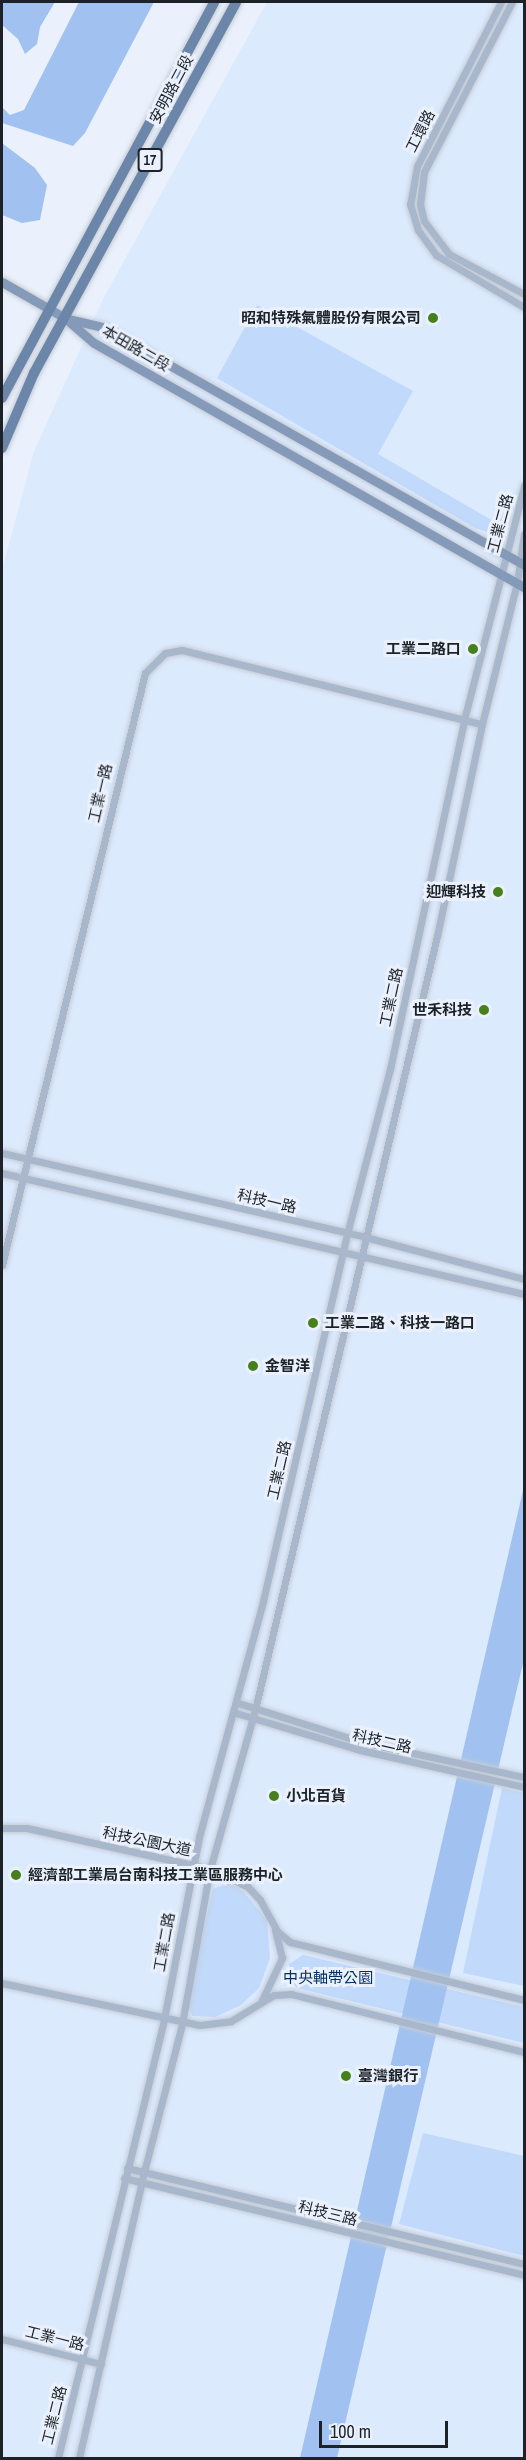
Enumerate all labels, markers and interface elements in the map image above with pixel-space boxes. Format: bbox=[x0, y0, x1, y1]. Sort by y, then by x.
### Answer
street label: 安明路二段 bbox=[145, 52, 197, 126]
street label: 工環路 bbox=[402, 107, 438, 155]
road number: 17 bbox=[136, 149, 164, 171]
place label: 昭和特殊氣體股份有限公司 bbox=[241, 309, 421, 327]
marker: 昭和特殊氣體股份有限公司 bbox=[426, 311, 440, 325]
street label: 本田路二段 bbox=[99, 321, 173, 375]
street label: 工業二路 bbox=[484, 492, 516, 554]
place label: 工業二路口 bbox=[386, 640, 461, 658]
marker: 工業二路口 bbox=[466, 642, 480, 656]
street label: 工業一路 bbox=[84, 762, 116, 824]
place label: 迎輝科技 bbox=[426, 883, 486, 901]
marker: 迎輝科技 bbox=[491, 885, 505, 899]
street label: 工業二路 bbox=[376, 966, 406, 1028]
place label: 世禾科技 bbox=[412, 1001, 472, 1019]
marker: 世禾科技 bbox=[477, 1003, 491, 1017]
street label: 科技一路 bbox=[236, 1185, 298, 1217]
place label: 工業二路、科技一路口 bbox=[325, 1314, 475, 1332]
marker: 工業二路、科技一路口 bbox=[306, 1316, 320, 1330]
place label: 金智洋 bbox=[265, 1357, 310, 1375]
marker: 金智洋 bbox=[246, 1359, 260, 1373]
street label: 工業二路 bbox=[263, 1439, 295, 1501]
street label: 科技二路 bbox=[351, 1725, 413, 1757]
place label: 小北百貨 bbox=[286, 1787, 346, 1805]
marker: 小北百貨 bbox=[267, 1789, 281, 1803]
street label: 科技公園大道 bbox=[101, 1823, 193, 1859]
place label: 經濟部工業局台南科技工業區服務中心 bbox=[28, 1866, 283, 1884]
marker: 經濟部工業局台南科技工業區服務中心 bbox=[9, 1868, 23, 1882]
street label: 工業二路 bbox=[150, 1911, 178, 1973]
park label: 中央軸帶公園 bbox=[283, 1969, 373, 1987]
place label: 臺灣銀行 bbox=[358, 2067, 418, 2085]
marker: 臺灣銀行 bbox=[339, 2069, 353, 2083]
street label: 科技三路 bbox=[297, 2197, 359, 2229]
street label: 工業一路 bbox=[24, 2322, 86, 2354]
street label: 工業二路 bbox=[38, 2384, 70, 2446]
scale bar bbox=[322, 2409, 451, 2447]
text: 100 m bbox=[330, 2419, 371, 2444]

